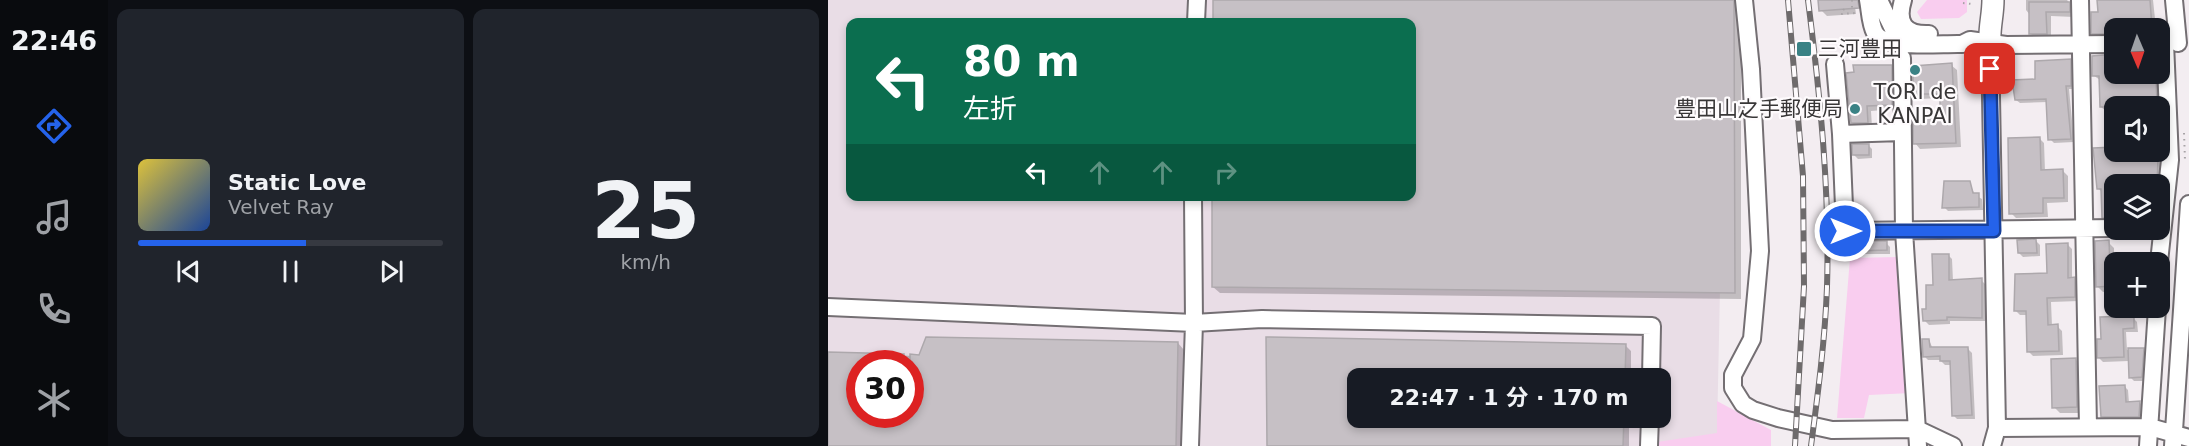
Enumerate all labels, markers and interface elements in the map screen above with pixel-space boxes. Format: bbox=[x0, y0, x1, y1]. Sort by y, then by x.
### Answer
north arrow bbox=[2104, 18, 2170, 84]
map controls bbox=[2104, 18, 2170, 318]
text: 22:46 bbox=[11, 25, 97, 56]
text: 80 m bbox=[963, 37, 1080, 86]
place label: 三河豊田 bbox=[1818, 37, 1902, 61]
marker: 三河豊田 bbox=[1795, 40, 1813, 58]
icon: left bbox=[864, 42, 942, 120]
pin bbox=[1964, 43, 2015, 94]
icon: arrive bbox=[1973, 52, 2006, 85]
marker: TORI de KANPAI bbox=[1908, 63, 1922, 77]
place label: TORI de KANPAI bbox=[1872, 80, 1957, 128]
text: 左折 bbox=[963, 93, 1017, 124]
button: sound bbox=[2104, 96, 2170, 162]
place label: 豊田山之手郵便局 bbox=[1675, 97, 1843, 121]
marker: 豊田山之手郵便局 bbox=[1848, 102, 1862, 116]
icon: directions bbox=[33, 105, 75, 147]
icon: left bbox=[1020, 156, 1053, 189]
icon: ahead bbox=[1083, 156, 1116, 189]
icon: ahead bbox=[1146, 156, 1179, 189]
icon: right bbox=[1209, 156, 1242, 189]
text: 25 bbox=[591, 166, 700, 256]
text: Static Love bbox=[228, 170, 366, 195]
button: layers bbox=[2104, 174, 2170, 240]
text: Velvet Ray bbox=[228, 195, 334, 219]
icon: music bbox=[33, 196, 75, 238]
position arrow bbox=[1813, 199, 1877, 263]
text: km/h bbox=[621, 250, 671, 274]
button: + bbox=[2104, 252, 2170, 318]
icon: previous bbox=[172, 255, 205, 288]
icon: pause bbox=[274, 255, 307, 288]
icon: next bbox=[375, 255, 408, 288]
icon: phone bbox=[33, 288, 75, 330]
speed limit sign: 30 bbox=[846, 350, 924, 428]
icon: climate bbox=[33, 379, 75, 421]
text: 22:47 · 1 分 · 170 m bbox=[1390, 385, 1628, 410]

